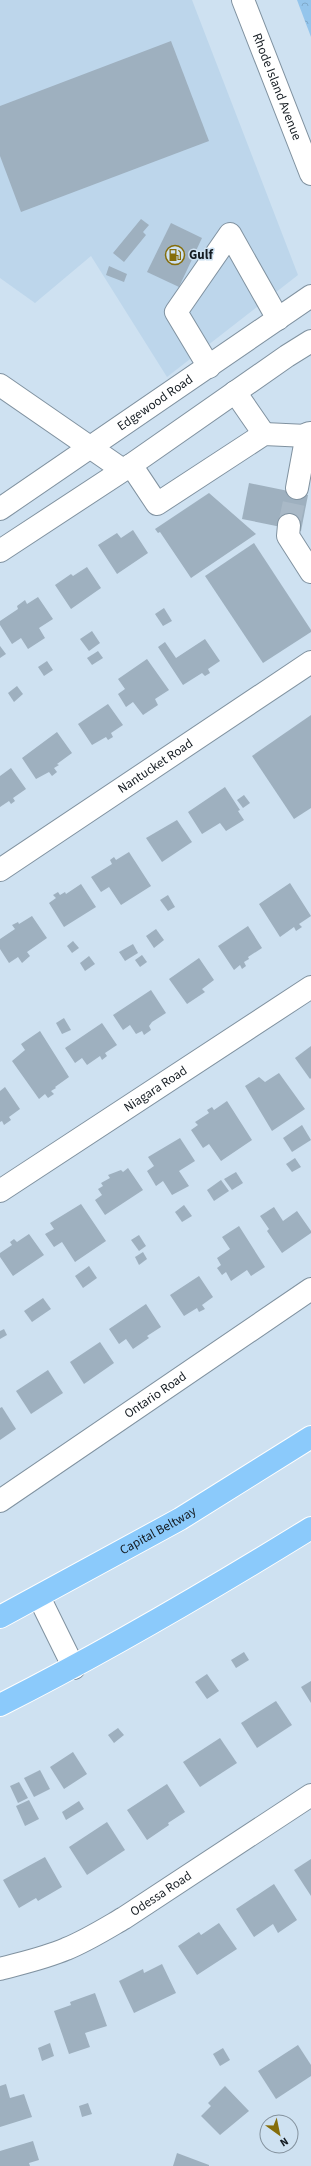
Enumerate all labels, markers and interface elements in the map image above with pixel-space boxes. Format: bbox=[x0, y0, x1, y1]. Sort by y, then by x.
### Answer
street label: Rhode Island Avenue bbox=[248, 30, 306, 143]
fuel station icon: Gulf bbox=[164, 244, 186, 266]
place label: Gulf bbox=[189, 246, 213, 264]
street label: Edgewood Road bbox=[114, 370, 197, 435]
street label: Nantucket Road bbox=[114, 734, 197, 798]
street label: Niagara Road bbox=[120, 1062, 191, 1116]
street label: Ontario Road bbox=[121, 1367, 190, 1423]
street label: Capital Beltway bbox=[117, 1502, 200, 1559]
street label: Odessa Road bbox=[127, 1867, 195, 1921]
north arrow bbox=[259, 2114, 299, 2154]
text: N bbox=[277, 2134, 291, 2150]

